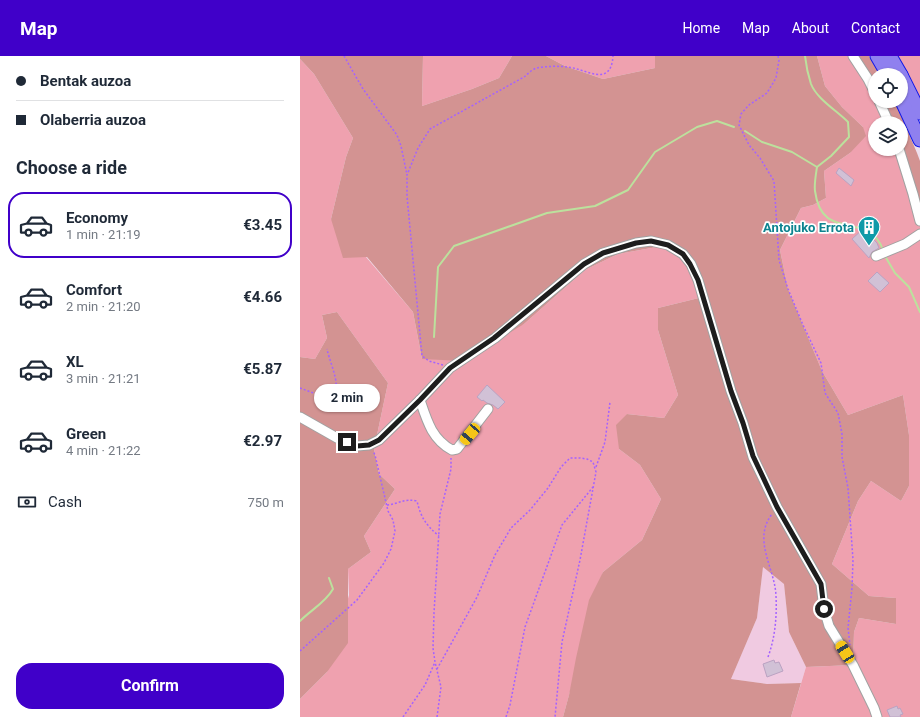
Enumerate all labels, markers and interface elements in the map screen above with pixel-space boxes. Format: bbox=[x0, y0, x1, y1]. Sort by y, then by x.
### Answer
text: Map bbox=[20, 17, 58, 40]
text: Home bbox=[682, 20, 720, 36]
text: Map bbox=[742, 20, 770, 36]
text: About bbox=[792, 20, 829, 36]
text: Contact bbox=[851, 20, 900, 36]
map controls bbox=[868, 68, 908, 156]
button: locate bbox=[868, 68, 908, 108]
text: Bentak auzoa bbox=[40, 72, 131, 90]
text: Olaberria auzoa bbox=[40, 111, 146, 129]
button: layers bbox=[868, 116, 908, 156]
text: Choose a ride bbox=[16, 157, 127, 178]
icon: car bbox=[18, 207, 54, 243]
text: Economy bbox=[66, 209, 128, 227]
building icon: Antojuko Errota bbox=[856, 214, 882, 247]
text: €3.45 bbox=[243, 216, 282, 234]
place label: Antojuko Errota bbox=[763, 220, 854, 235]
text: 1 min · 21:19 bbox=[66, 227, 141, 242]
icon: car bbox=[18, 279, 54, 315]
text: Comfort bbox=[66, 281, 122, 299]
text: €4.66 bbox=[243, 288, 282, 306]
text: 2 min · 21:20 bbox=[66, 299, 141, 314]
icon: car bbox=[18, 351, 54, 387]
text: XL bbox=[66, 353, 84, 371]
text: €5.87 bbox=[243, 360, 282, 378]
text: 3 min · 21:21 bbox=[66, 371, 141, 386]
callout: 2 min bbox=[314, 384, 380, 412]
text: 2 min bbox=[331, 390, 363, 405]
car bbox=[458, 421, 482, 447]
icon: car bbox=[18, 423, 54, 459]
text: Green bbox=[66, 425, 106, 443]
text: €2.97 bbox=[243, 432, 282, 450]
route end bbox=[338, 433, 356, 451]
text: 4 min · 21:22 bbox=[66, 443, 141, 458]
icon: cash bbox=[16, 491, 38, 513]
text: Cash bbox=[48, 493, 82, 511]
text: 750 m bbox=[247, 495, 284, 510]
route start bbox=[815, 600, 833, 618]
car bbox=[834, 639, 856, 665]
button: Confirm bbox=[16, 663, 284, 709]

